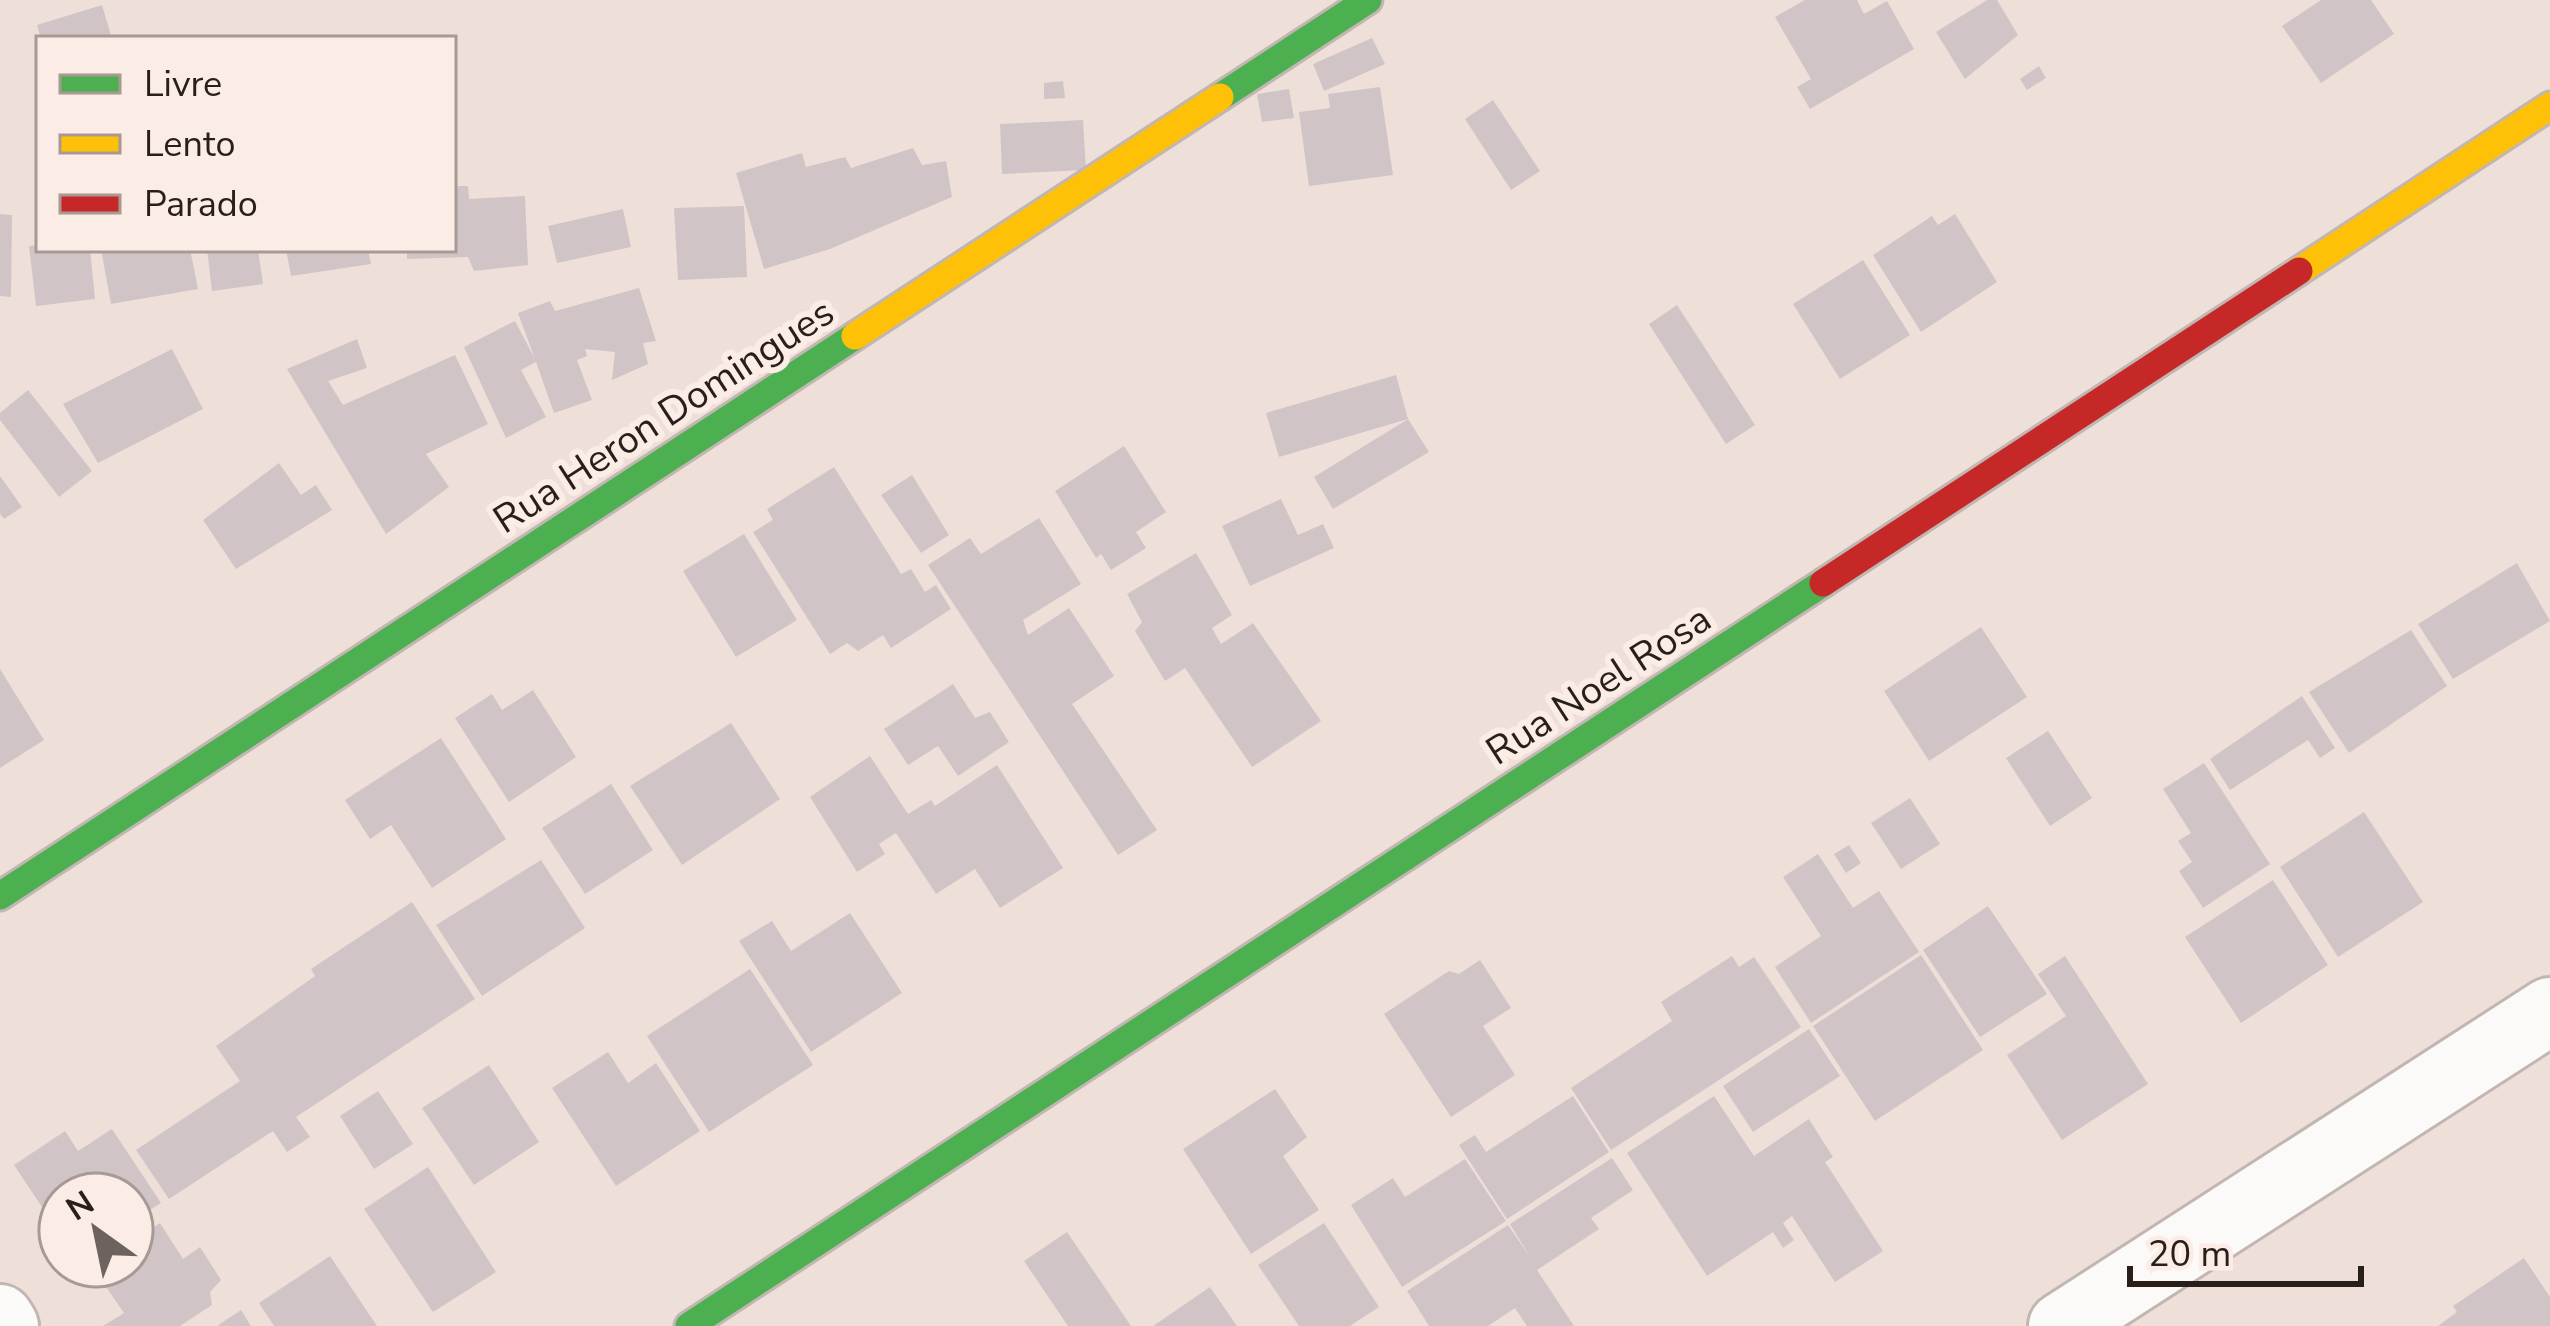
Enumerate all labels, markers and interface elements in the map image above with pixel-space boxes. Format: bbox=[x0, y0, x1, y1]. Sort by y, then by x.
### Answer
legend bbox=[36, 36, 456, 252]
text: Livre bbox=[144, 60, 222, 109]
text: Lento bbox=[144, 120, 235, 169]
text: Parado bbox=[144, 180, 258, 229]
street label: Rua Heron Domingues bbox=[483, 286, 844, 546]
street label: Rua Noel Rosa bbox=[1476, 593, 1722, 778]
north arrow bbox=[36, 1170, 156, 1290]
text: N bbox=[58, 1181, 103, 1232]
scale bar bbox=[2130, 1212, 2361, 1286]
text: 20 m bbox=[2148, 1230, 2231, 1279]

